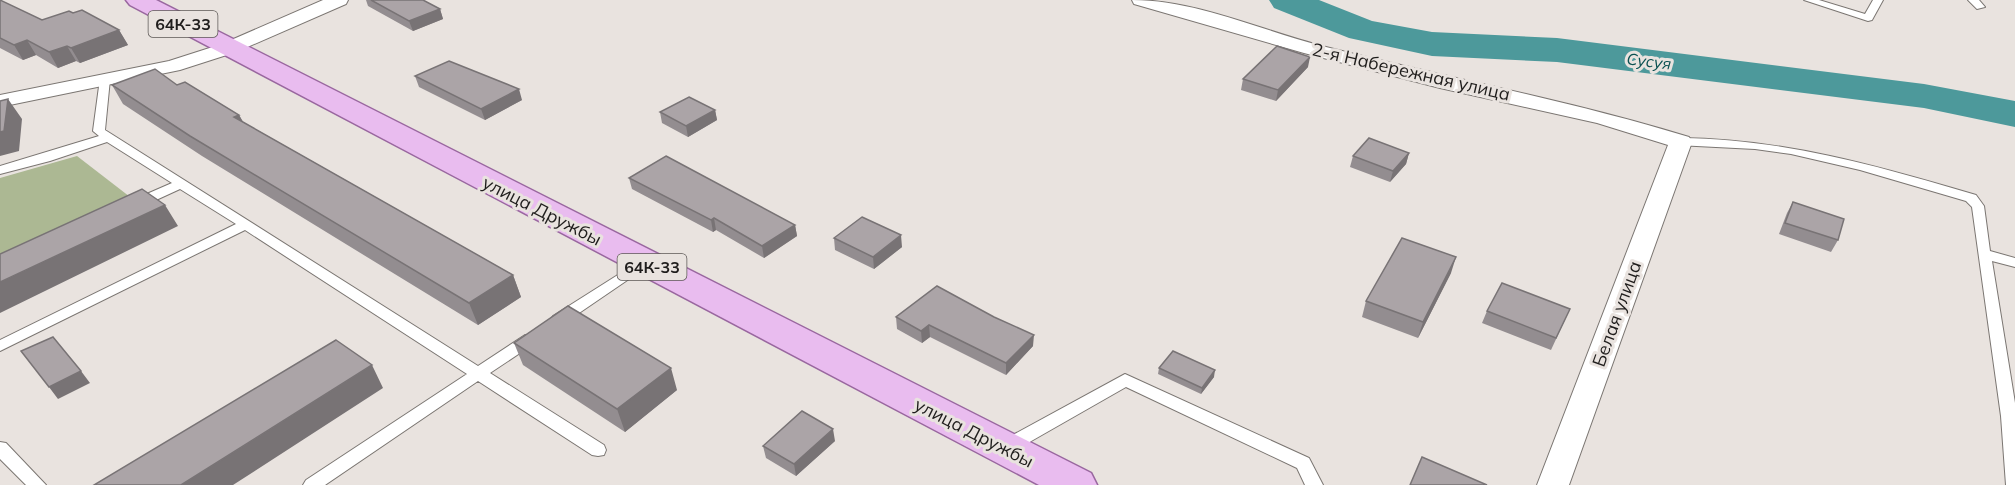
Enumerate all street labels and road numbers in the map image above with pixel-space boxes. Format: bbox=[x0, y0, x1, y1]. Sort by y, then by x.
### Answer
road number: 64К-33 bbox=[148, 11, 218, 37]
street label: 2-я Набережная улица bbox=[1310, 38, 1512, 106]
street label: улица Дружбы bbox=[479, 171, 606, 250]
road number: 64К-33 bbox=[618, 254, 686, 280]
street label: Белая улица bbox=[1587, 258, 1646, 370]
street label: улица Дружбы bbox=[911, 393, 1038, 472]

